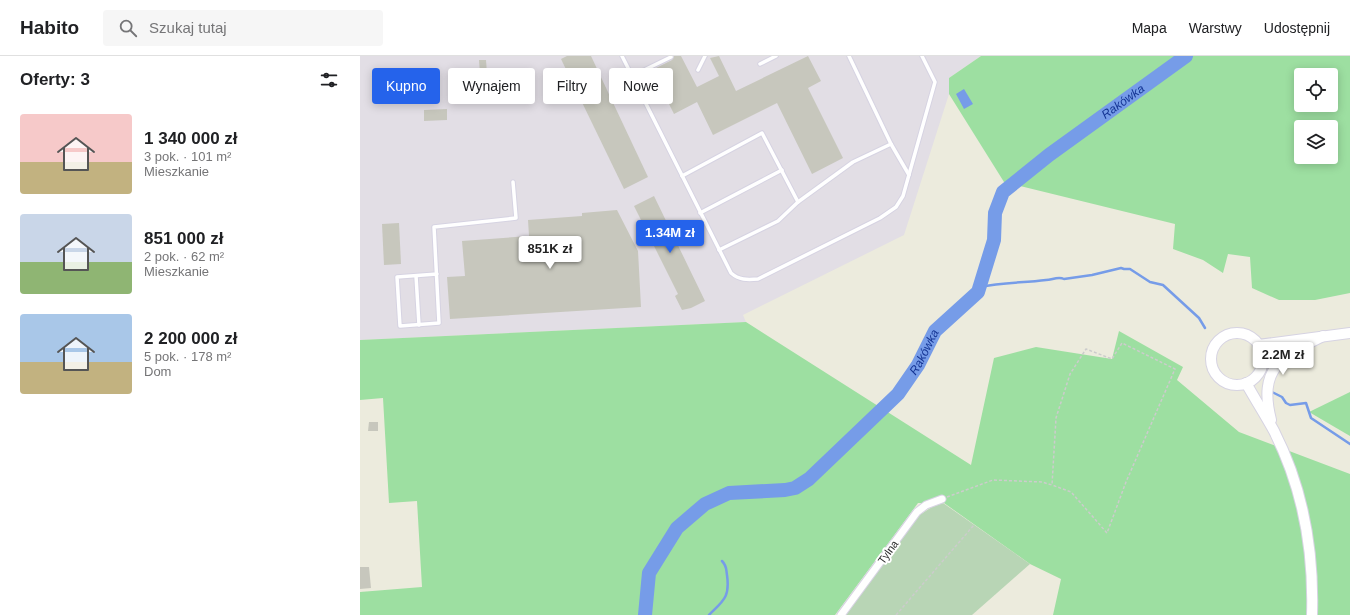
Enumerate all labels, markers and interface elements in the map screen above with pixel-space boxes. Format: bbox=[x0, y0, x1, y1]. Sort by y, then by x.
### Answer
search box bbox=[103, 10, 383, 46]
text: Habito bbox=[20, 17, 79, 38]
icon: search bbox=[117, 17, 139, 39]
text: Szukaj tutaj bbox=[149, 19, 227, 36]
text: Mapa bbox=[1132, 20, 1167, 36]
text: Warstwy bbox=[1189, 20, 1242, 36]
text: Udostępnij bbox=[1264, 20, 1330, 36]
chip: Kupno bbox=[372, 68, 440, 104]
chip: Wynajem bbox=[448, 68, 535, 104]
chip: Filtry bbox=[543, 68, 601, 104]
chip: Nowe bbox=[609, 68, 673, 104]
map controls bbox=[1294, 68, 1338, 164]
button: locate bbox=[1294, 68, 1338, 112]
icon: filters bbox=[318, 69, 340, 91]
text: Oferty: 3 bbox=[20, 70, 90, 89]
water label: Rakówka bbox=[1099, 81, 1147, 122]
button: layers bbox=[1294, 120, 1338, 164]
text: 1 340 000 zł bbox=[144, 129, 238, 148]
icon: home bbox=[52, 130, 100, 178]
text: 3 pok. · 101 m² bbox=[144, 149, 231, 164]
text: Mieszkanie bbox=[144, 164, 209, 179]
pin: 1.34M zł bbox=[629, 220, 711, 254]
text: 1.34M zł bbox=[645, 225, 695, 240]
text: 851 000 zł bbox=[144, 229, 223, 248]
icon: home bbox=[52, 230, 100, 278]
pin: 851K zł bbox=[513, 236, 587, 270]
text: 851K zł bbox=[528, 241, 572, 256]
text: 2 pok. · 62 m² bbox=[144, 249, 224, 264]
text: Mieszkanie bbox=[144, 264, 209, 279]
water label: Rakówka bbox=[906, 327, 942, 378]
text: 2 200 000 zł bbox=[144, 329, 238, 348]
icon: home bbox=[52, 330, 100, 378]
pin: 2.2M zł bbox=[1246, 342, 1320, 376]
text: 2.2M zł bbox=[1262, 347, 1304, 362]
text: 5 pok. · 178 m² bbox=[144, 349, 231, 364]
text: Dom bbox=[144, 364, 171, 379]
street label: Tylna bbox=[875, 537, 901, 566]

